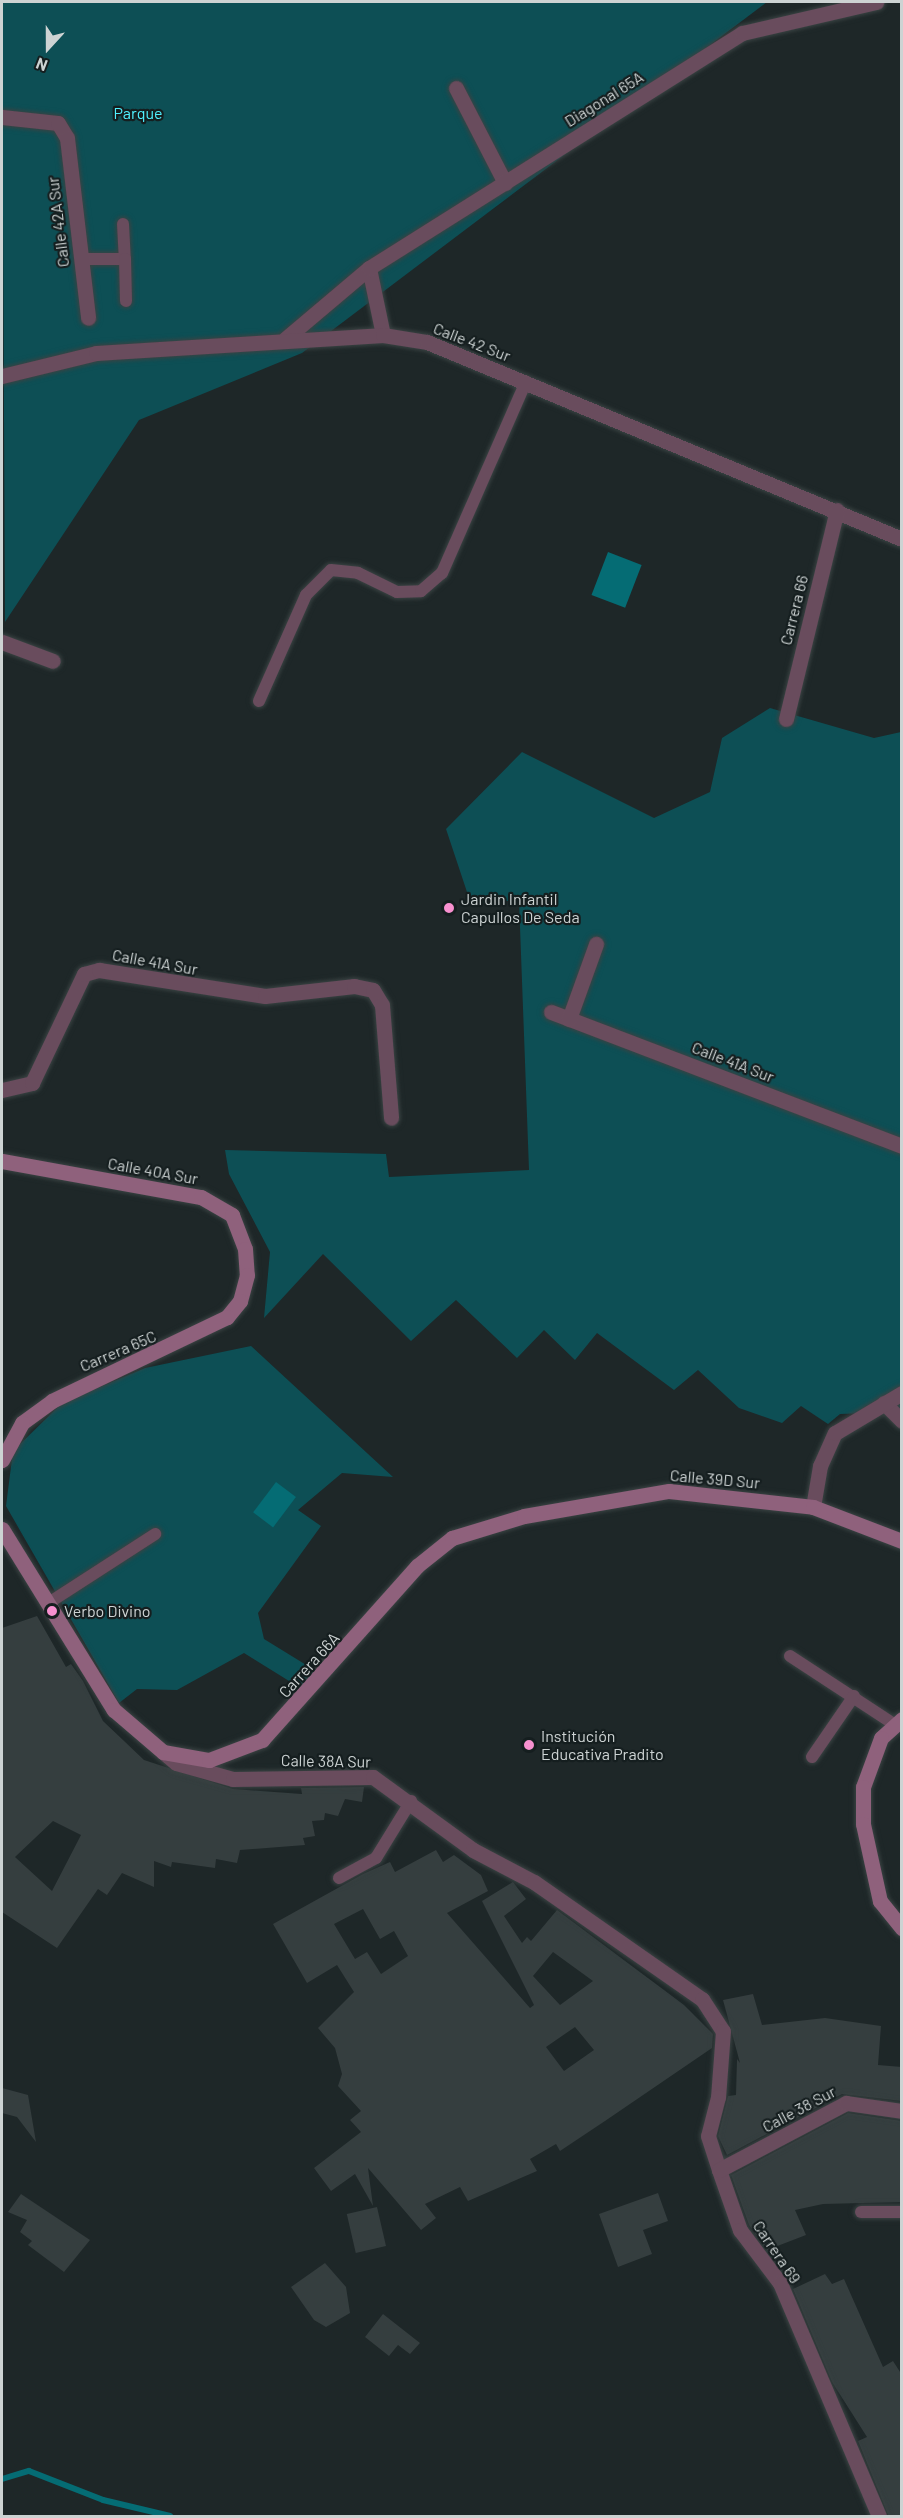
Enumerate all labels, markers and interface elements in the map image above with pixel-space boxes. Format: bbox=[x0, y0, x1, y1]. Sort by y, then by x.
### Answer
north arrow bbox=[18, 18, 78, 78]
text: N bbox=[33, 54, 50, 76]
street label: Diagonal 65A bbox=[561, 67, 647, 131]
park label: Parque bbox=[113, 103, 163, 123]
street label: Calle 42A Sur bbox=[43, 176, 73, 268]
street label: Calle 42 Sur bbox=[431, 318, 513, 366]
street label: Carrera 66 bbox=[776, 573, 812, 647]
place label: Jardin Infantil Capullos De Seda bbox=[461, 889, 580, 927]
marker: Jardin Infantil Capullos De Seda bbox=[442, 901, 456, 915]
street label: Calle 41A Sur bbox=[111, 945, 199, 979]
street label: Calle 41A Sur bbox=[689, 1038, 777, 1086]
street label: Calle 40A Sur bbox=[106, 1154, 200, 1188]
street label: Carrera 65C bbox=[77, 1326, 159, 1376]
street label: Calle 39D Sur bbox=[669, 1466, 761, 1492]
place label: Verbo Divino bbox=[64, 1601, 150, 1621]
marker: Verbo Divino bbox=[45, 1604, 59, 1618]
street label: Carrera 66A bbox=[275, 1628, 343, 1702]
place label: Institución Educativa Pradito bbox=[541, 1726, 664, 1764]
marker: Institución Educativa Pradito bbox=[522, 1738, 536, 1752]
street label: Calle 38A Sur bbox=[281, 1751, 371, 1771]
street label: Calle 38 Sur bbox=[759, 2082, 839, 2136]
street label: Carrera 69 bbox=[749, 2217, 805, 2287]

